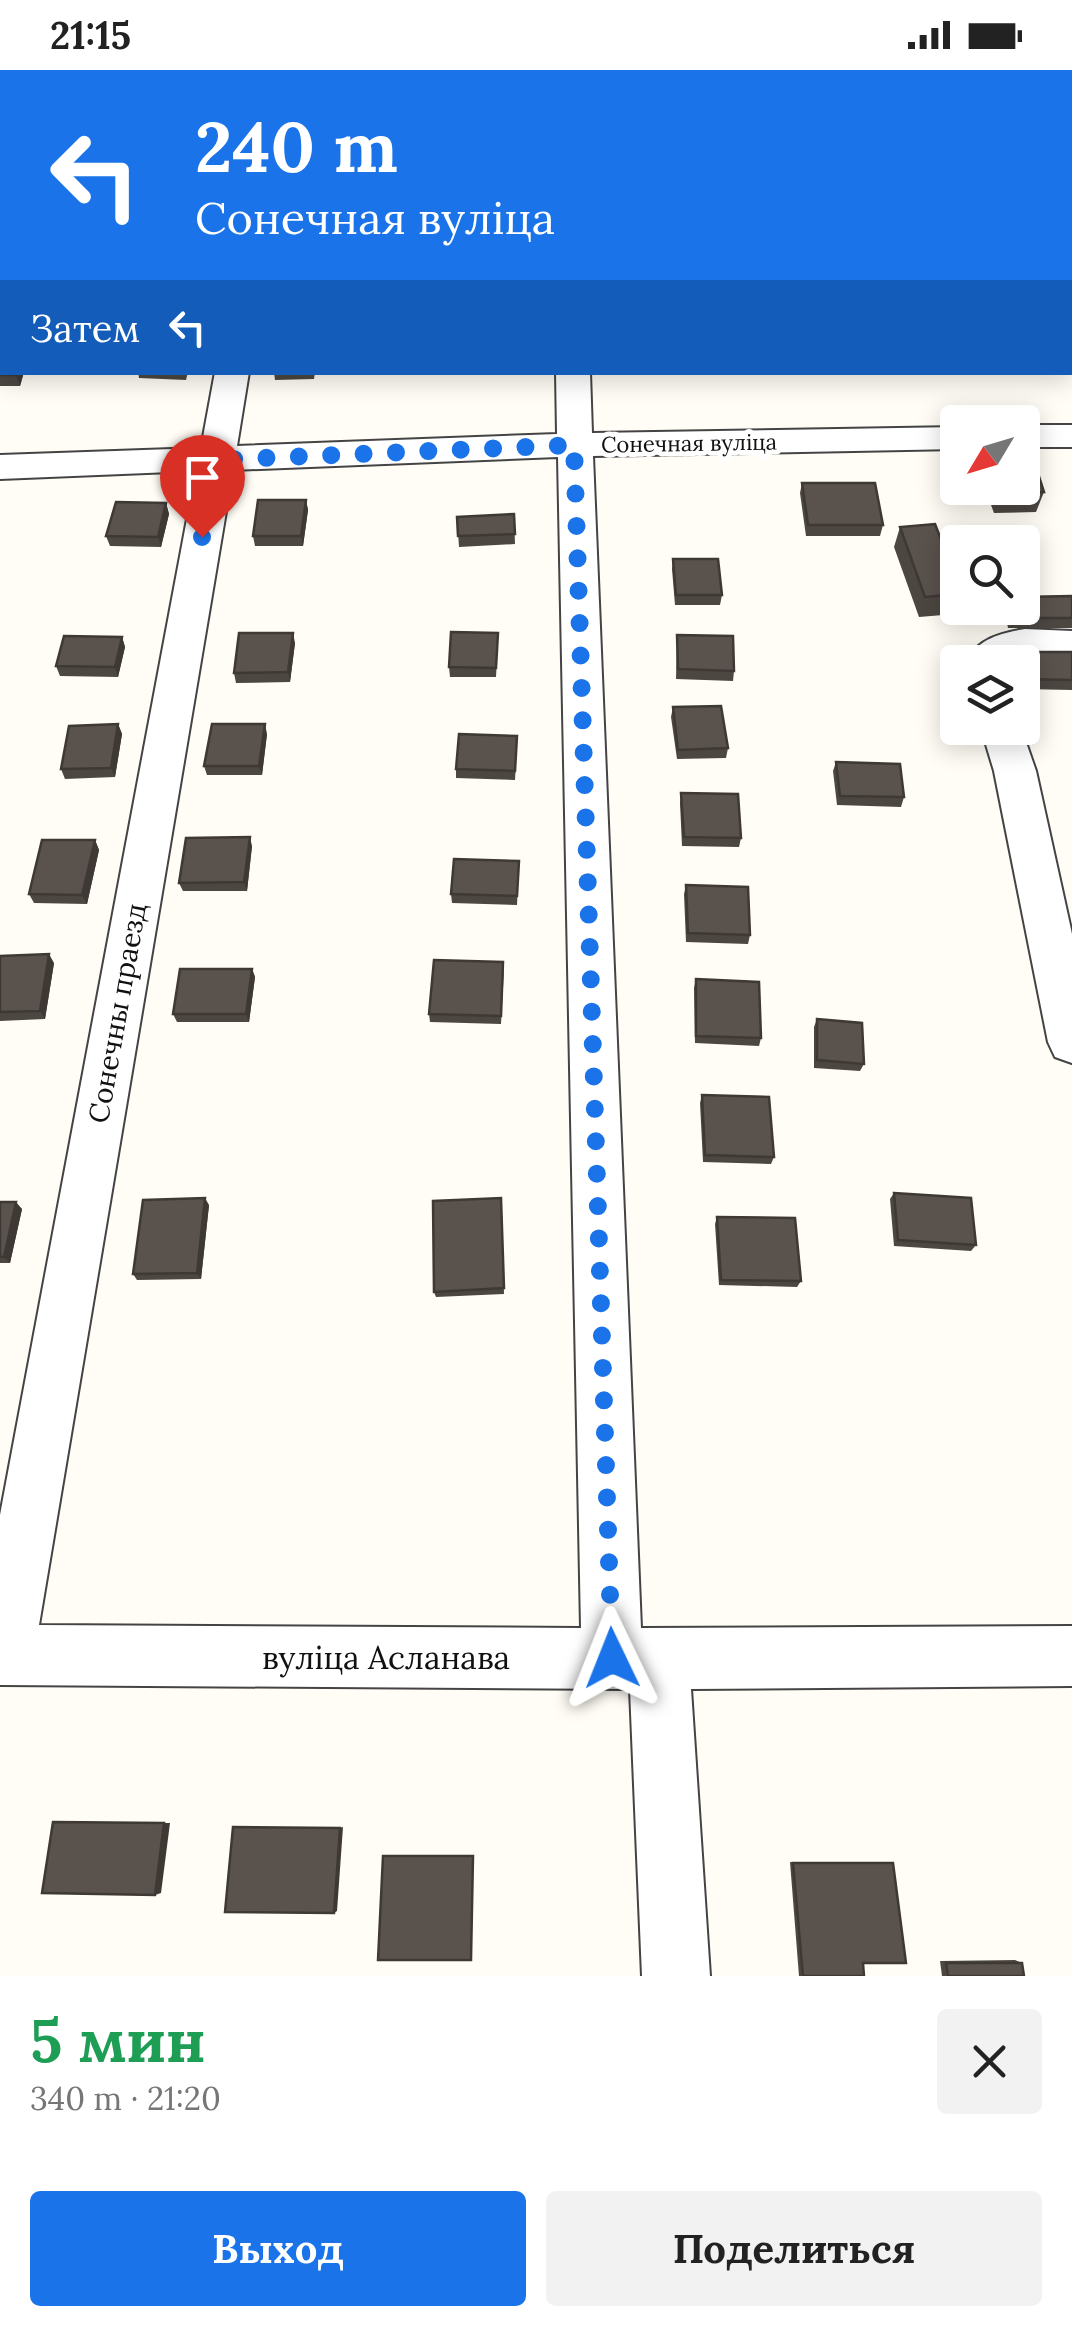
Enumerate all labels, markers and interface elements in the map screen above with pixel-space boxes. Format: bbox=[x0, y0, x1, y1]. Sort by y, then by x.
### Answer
text: 21:15 bbox=[50, 11, 131, 59]
text: 240 m bbox=[195, 102, 398, 191]
icon: left bbox=[30, 110, 160, 240]
text: Сонечная вуліца bbox=[195, 189, 555, 246]
icon: left bbox=[160, 300, 215, 355]
text: Затем bbox=[30, 304, 140, 352]
north arrow bbox=[940, 405, 1040, 505]
map controls bbox=[940, 405, 1040, 745]
street label: Сонечная вуліца bbox=[601, 427, 777, 459]
pin bbox=[160, 435, 245, 538]
icon: arrive bbox=[175, 450, 230, 505]
button: search bbox=[940, 525, 1040, 625]
button: layers bbox=[940, 645, 1040, 745]
street label: Сонечны праезд bbox=[80, 900, 154, 1126]
position arrow bbox=[560, 1606, 664, 1710]
street label: вуліца Асланава bbox=[262, 1637, 510, 1678]
text: 5 мин bbox=[30, 2002, 206, 2078]
button: close bbox=[937, 2009, 1042, 2114]
text: 340 m · 21:20 bbox=[30, 2078, 221, 2119]
button: Выход bbox=[30, 2191, 526, 2306]
button: Поделиться bbox=[546, 2191, 1042, 2306]

